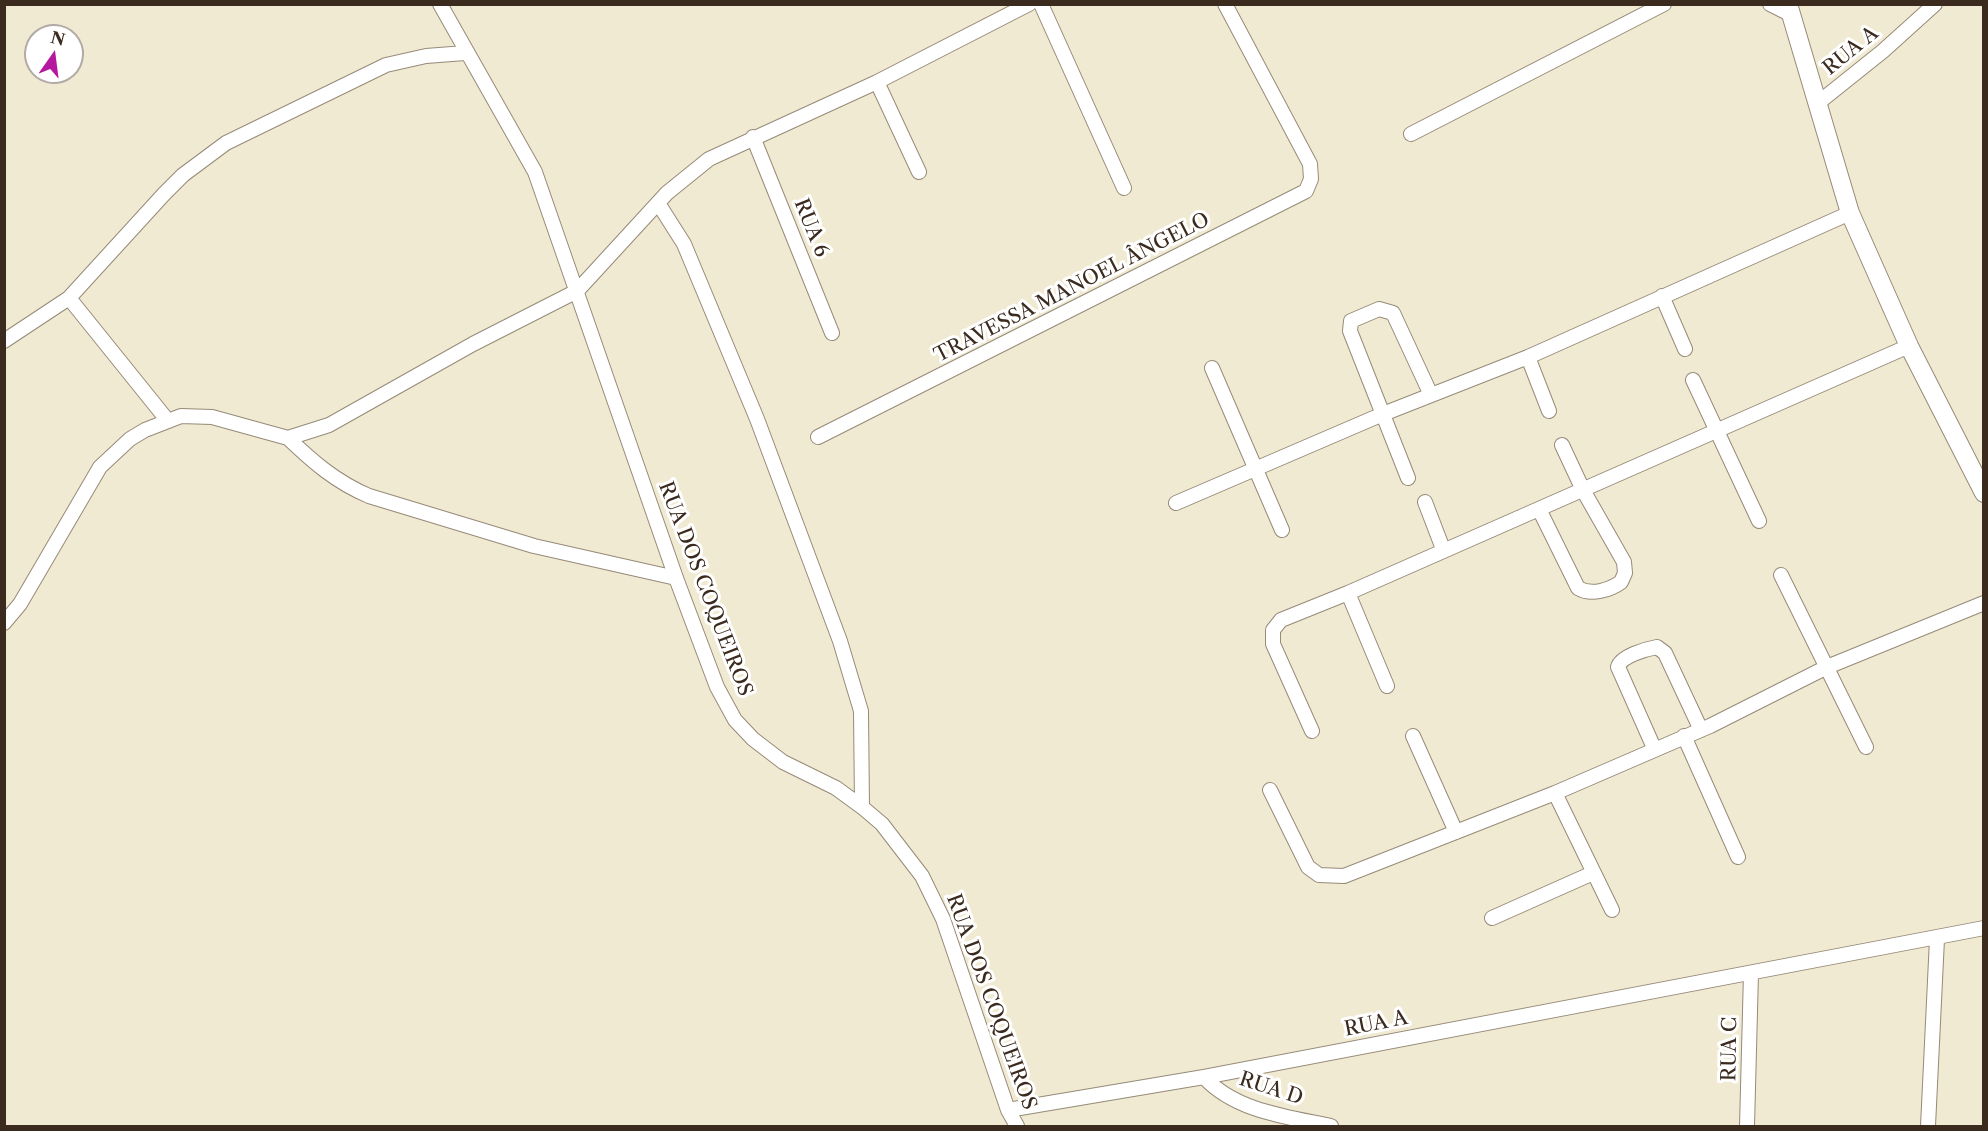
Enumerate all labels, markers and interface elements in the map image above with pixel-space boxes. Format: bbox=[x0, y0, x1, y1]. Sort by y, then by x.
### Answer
street label: RUA A bbox=[1819, 22, 1883, 80]
north arrow bbox=[24, 24, 84, 84]
text: N bbox=[49, 27, 67, 50]
street label: RUA 6 bbox=[788, 195, 834, 261]
street label: TRAVESSA MANOEL ÂNGELO bbox=[930, 208, 1214, 368]
street label: RUA DOS COQUEIROS bbox=[653, 478, 757, 700]
street label: RUA DOS COQUEIROS bbox=[941, 891, 1041, 1113]
street label: RUA A bbox=[1342, 1006, 1410, 1042]
street label: RUA C bbox=[1717, 1016, 1743, 1082]
street label: RUA D bbox=[1236, 1067, 1306, 1111]

